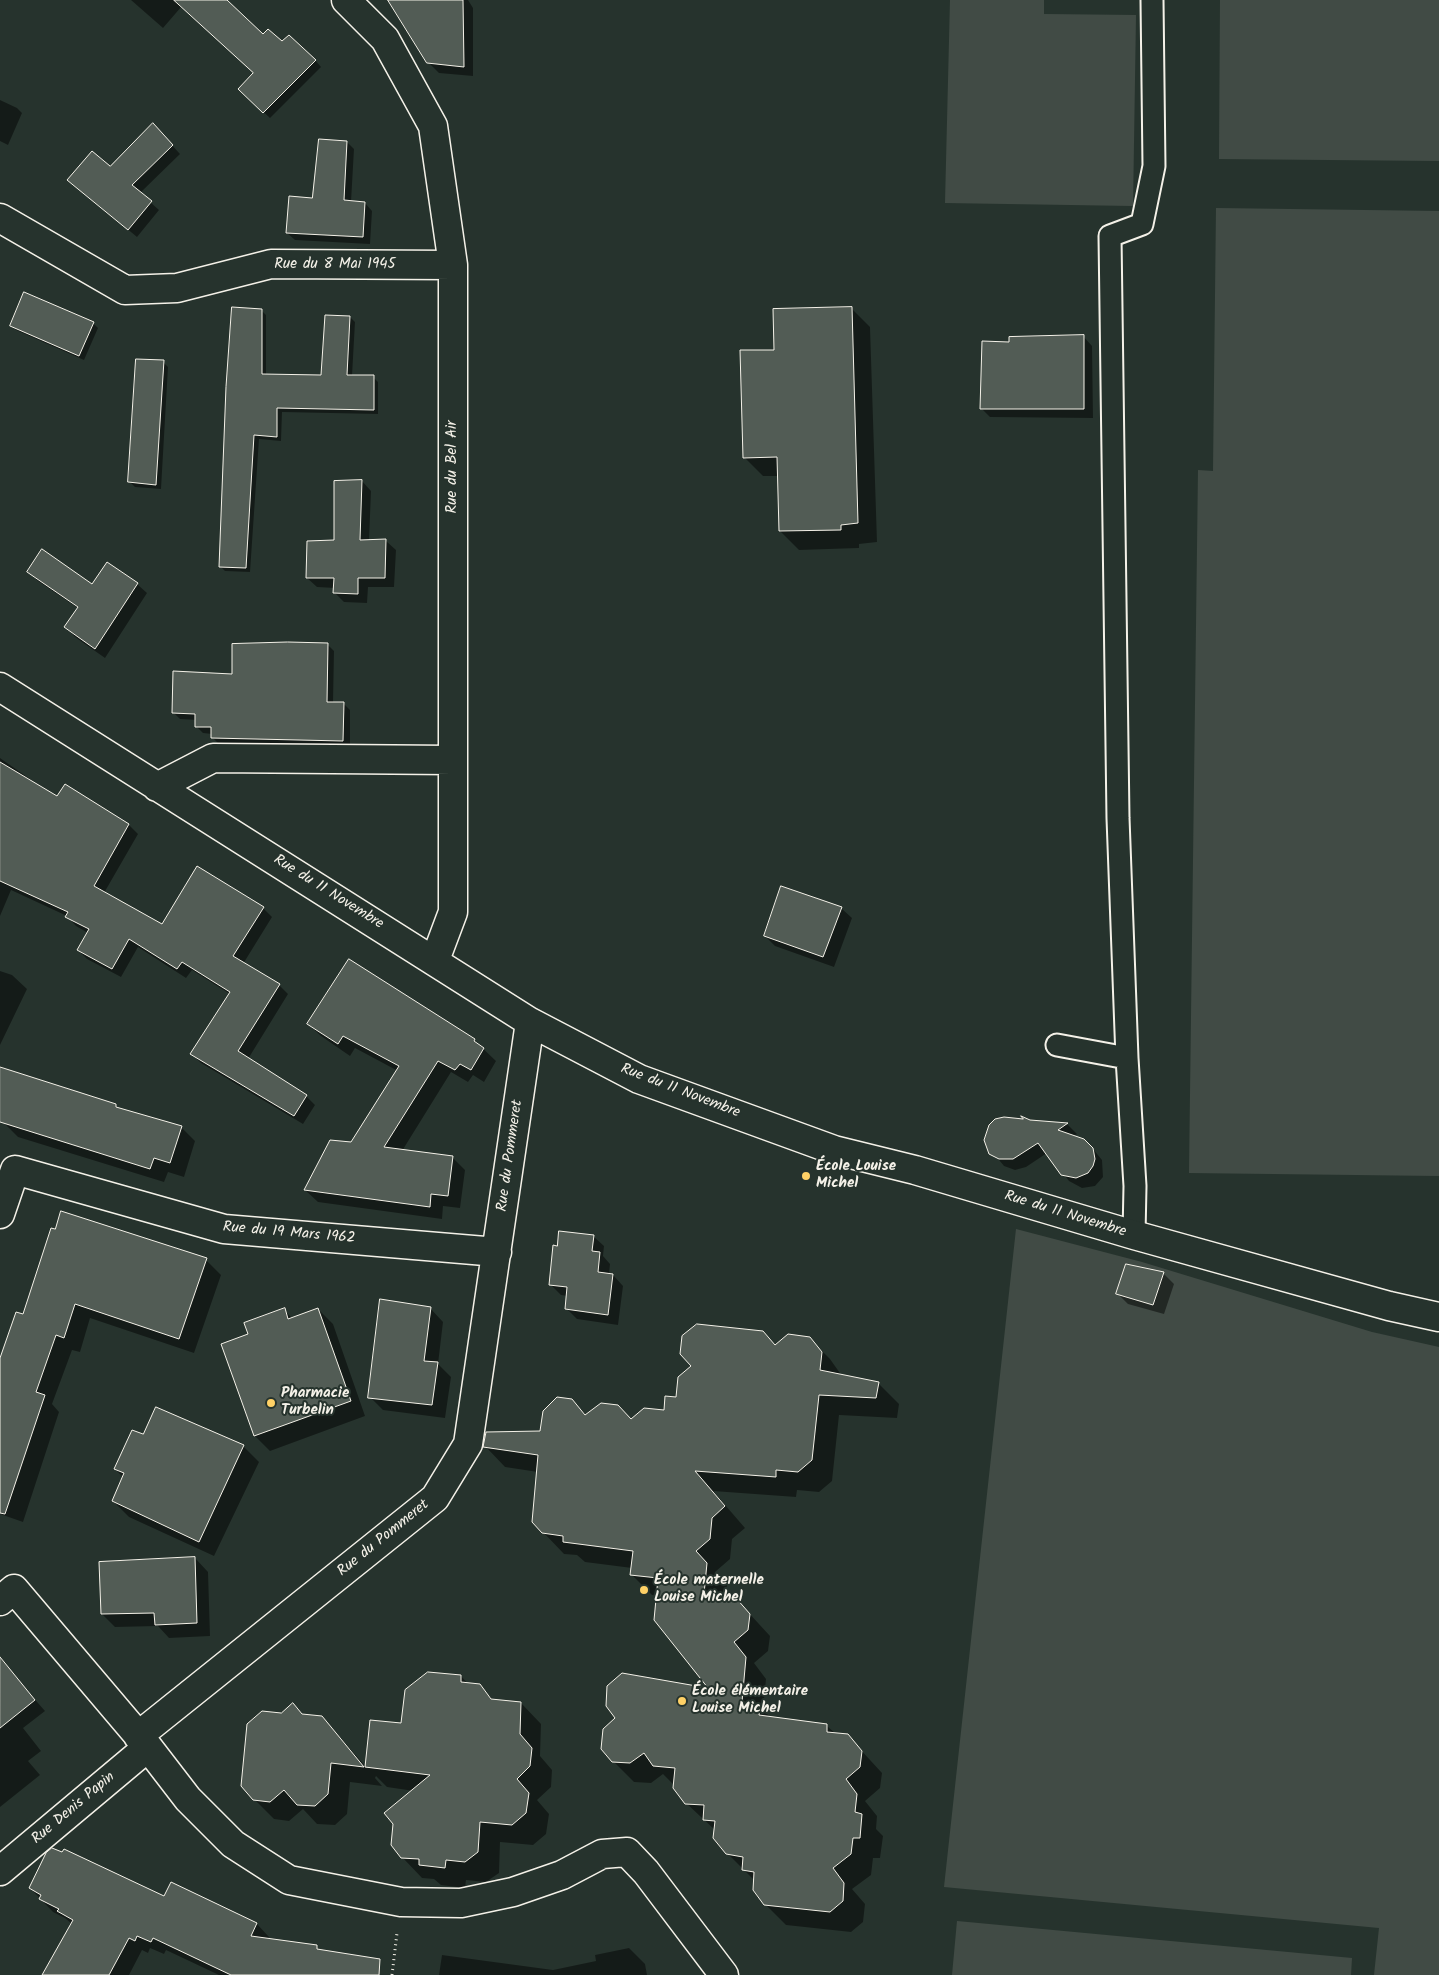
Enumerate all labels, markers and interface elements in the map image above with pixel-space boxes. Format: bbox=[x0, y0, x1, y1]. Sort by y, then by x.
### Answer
street label: Rue du 8 Mai 1945 bbox=[274, 256, 396, 274]
street label: Rue du Bel Air bbox=[444, 420, 462, 514]
street label: Rue du 11 Novembre bbox=[270, 852, 386, 934]
street label: Rue du 11 Novembre bbox=[618, 1061, 742, 1123]
street label: Rue du Pommeret bbox=[494, 1099, 528, 1213]
place label: École Louise Michel bbox=[816, 1158, 896, 1193]
marker: École Louise Michel bbox=[800, 1170, 812, 1182]
street label: Rue du 11 Novembre bbox=[1002, 1188, 1128, 1242]
street label: Rue du 19 Mars 1962 bbox=[222, 1219, 356, 1249]
place label: Pharmacie Turbelin bbox=[281, 1385, 349, 1420]
marker: Pharmacie Turbelin bbox=[265, 1397, 277, 1409]
street label: Rue du Pommeret bbox=[335, 1497, 433, 1581]
place label: École maternelle Louise Michel bbox=[654, 1572, 764, 1607]
marker: École maternelle Louise Michel bbox=[638, 1584, 650, 1596]
place label: École élémentaire Louise Michel bbox=[692, 1683, 808, 1718]
marker: École élémentaire Louise Michel bbox=[676, 1695, 688, 1707]
street label: Rue Denis Papin bbox=[29, 1769, 119, 1849]

